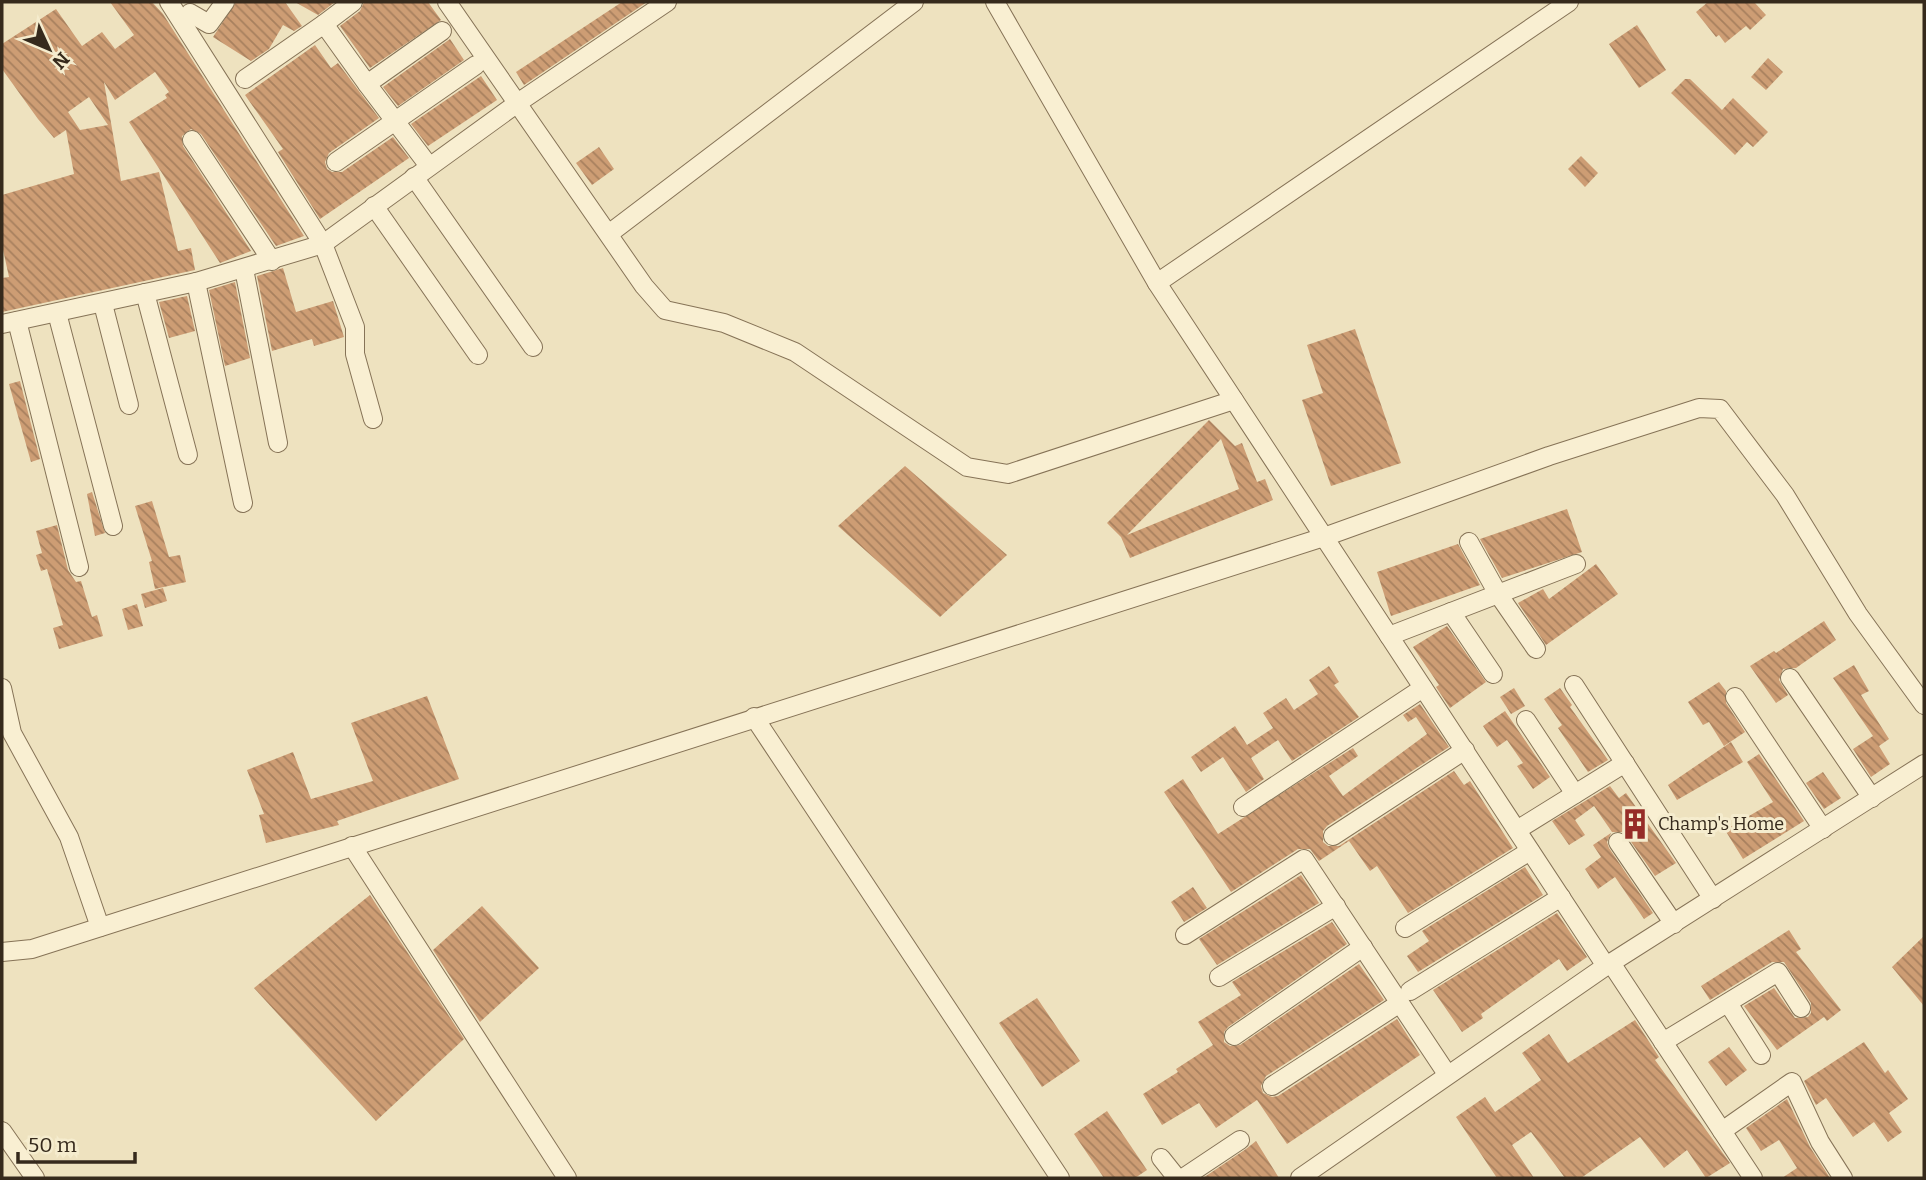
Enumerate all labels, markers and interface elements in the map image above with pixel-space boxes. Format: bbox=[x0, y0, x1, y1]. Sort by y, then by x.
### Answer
north arrow bbox=[14, 14, 84, 84]
text: N bbox=[47, 47, 74, 74]
building icon: Champ's Home bbox=[1618, 807, 1652, 841]
place label: Champ's Home bbox=[1658, 813, 1784, 835]
scale bar bbox=[18, 1120, 135, 1164]
text: 50 m bbox=[28, 1132, 77, 1158]

